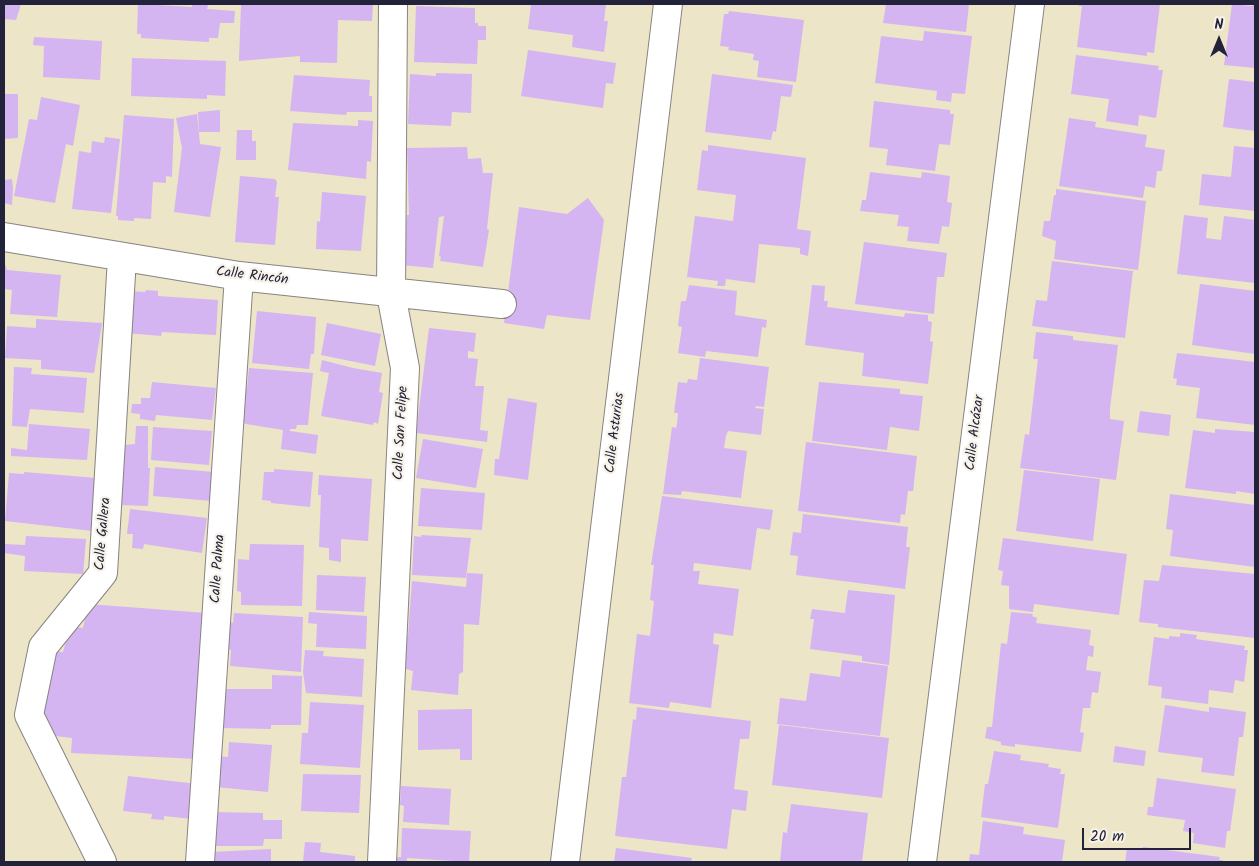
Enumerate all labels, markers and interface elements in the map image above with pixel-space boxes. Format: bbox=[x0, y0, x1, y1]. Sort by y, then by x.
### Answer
text: N bbox=[1215, 14, 1223, 36]
north arrow bbox=[1194, 15, 1244, 65]
street label: Calle Rincón bbox=[215, 264, 289, 290]
street label: Calle San Felipe bbox=[391, 386, 413, 480]
street label: Calle Asturias bbox=[603, 392, 629, 474]
street label: Calle Alcázar bbox=[963, 394, 989, 472]
street label: Calle Gallera bbox=[92, 497, 116, 571]
street label: Calle Palma bbox=[208, 534, 230, 604]
scale bar bbox=[1084, 818, 1193, 850]
text: 20 m bbox=[1090, 825, 1124, 849]

